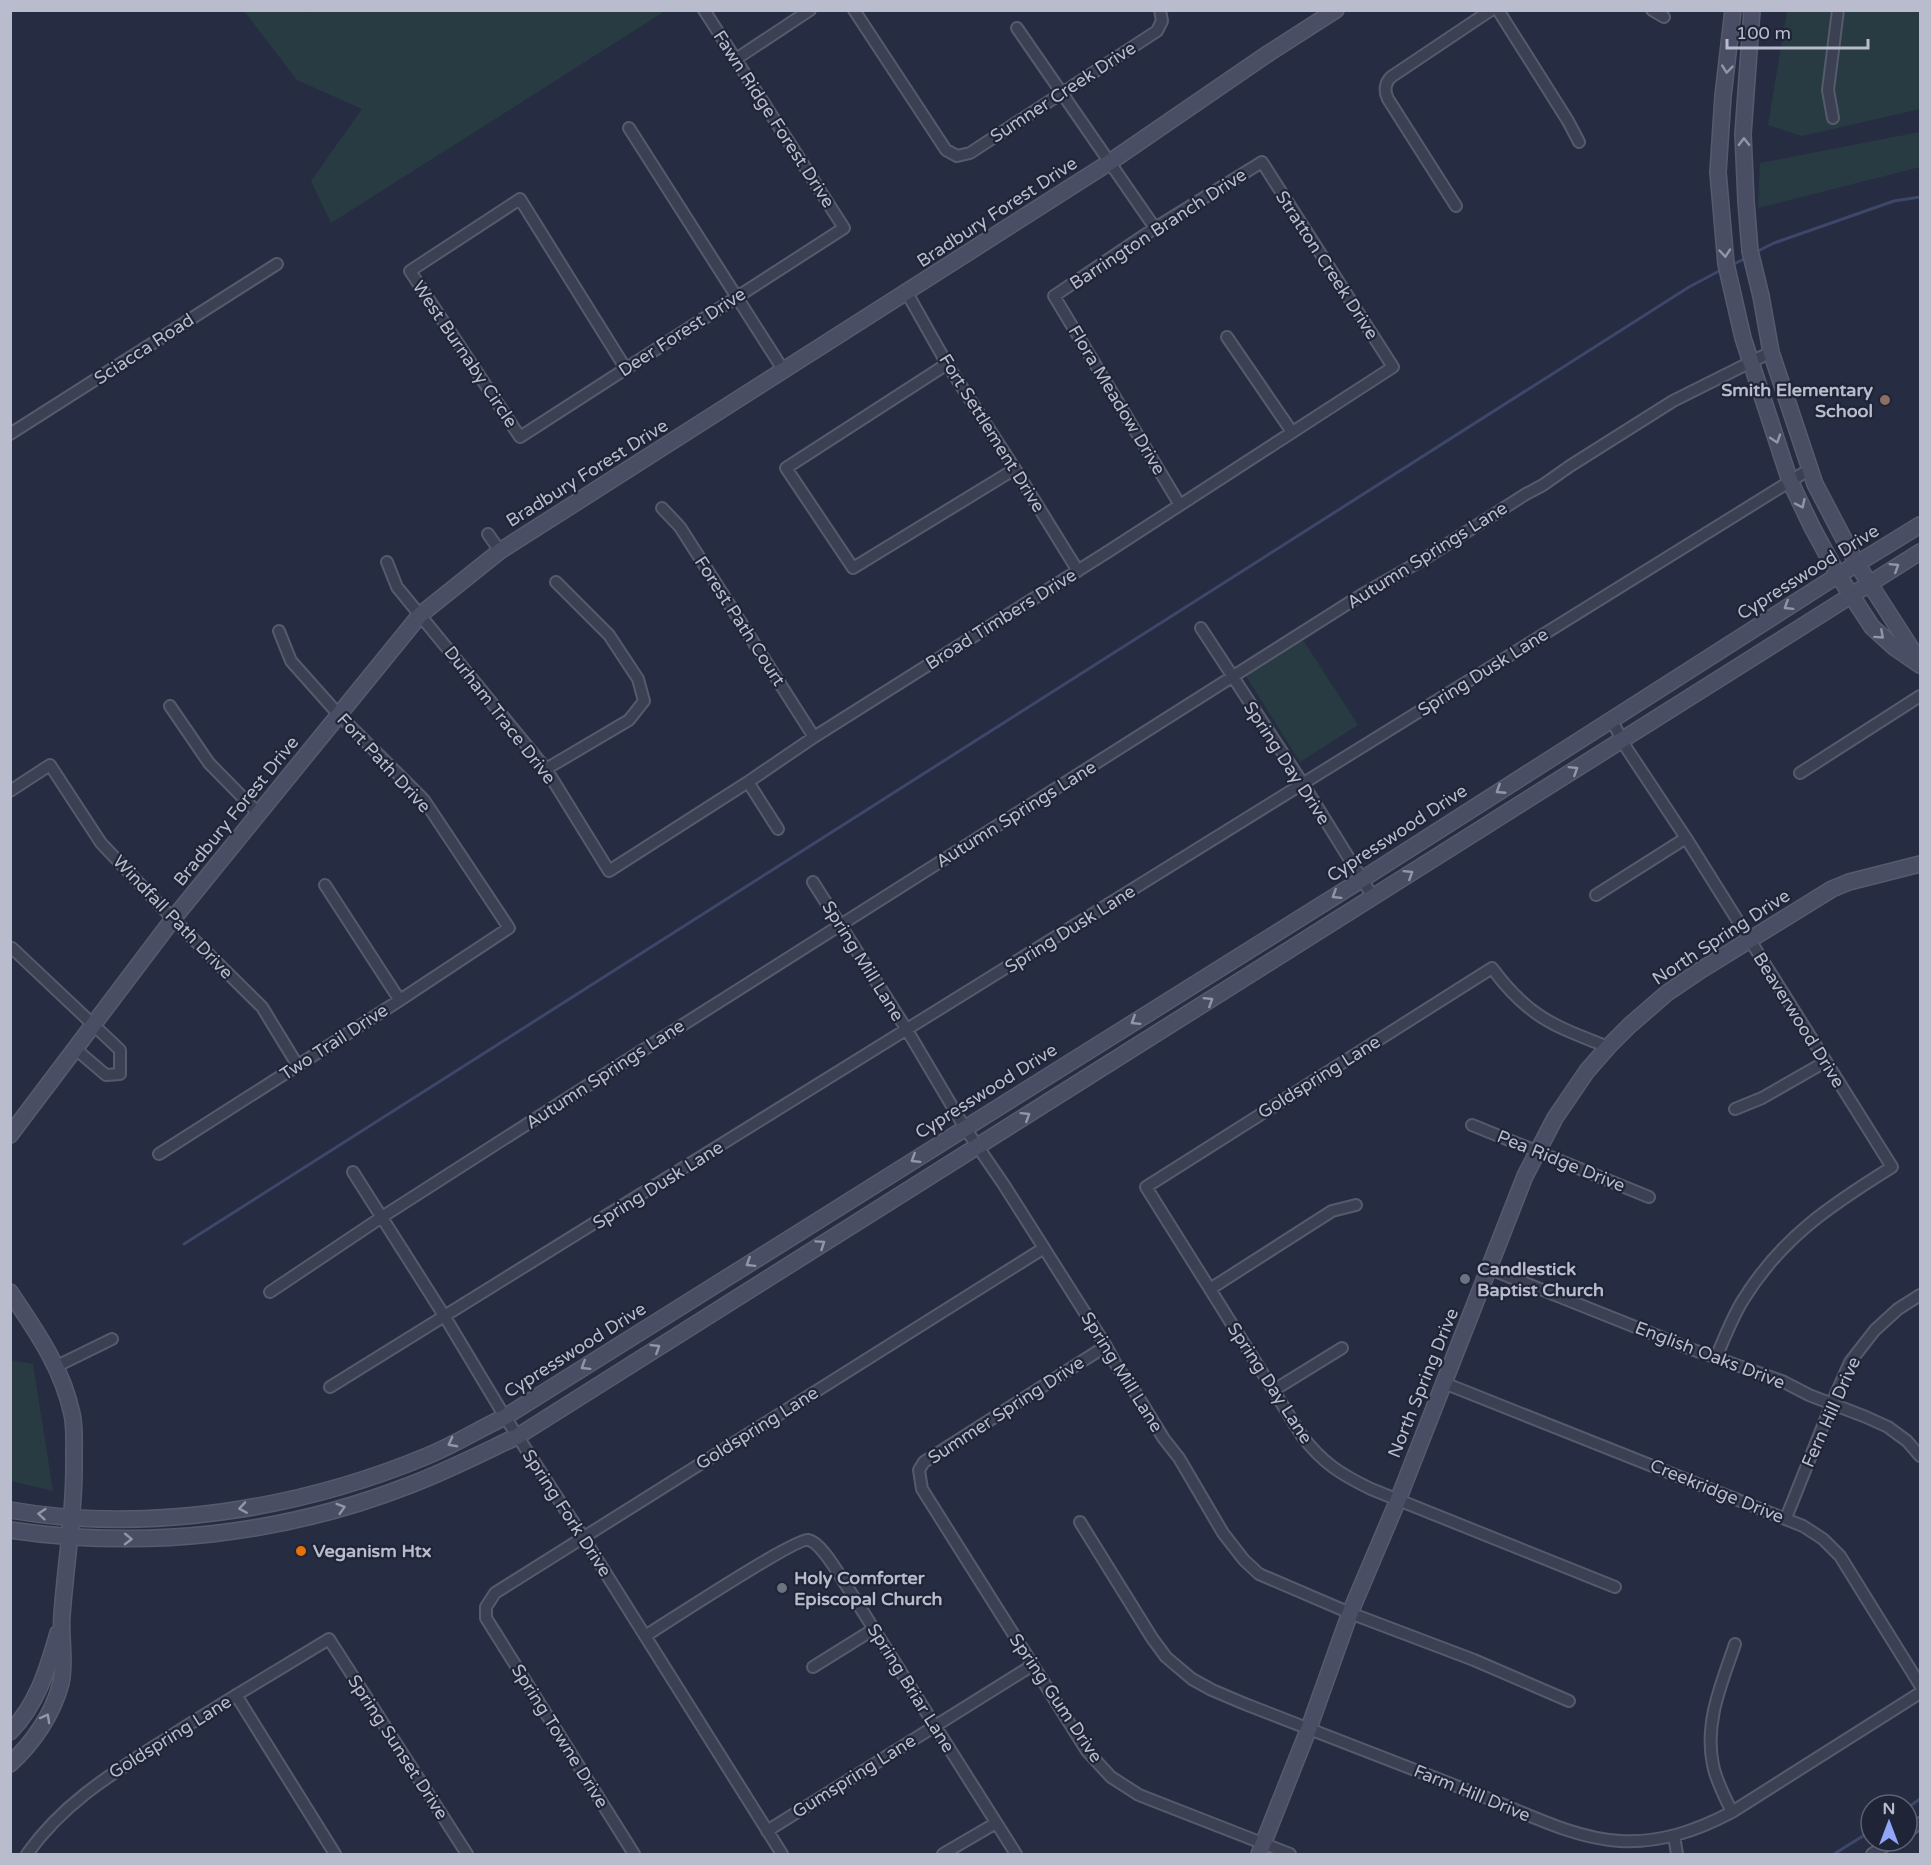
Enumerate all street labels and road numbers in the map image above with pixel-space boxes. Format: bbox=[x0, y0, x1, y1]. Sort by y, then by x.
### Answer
street label: Fawn Ridge Forest Drive bbox=[708, 26, 840, 212]
street label: Sumner Creek Drive bbox=[986, 37, 1140, 147]
street label: Bradbury Forest Drive bbox=[913, 152, 1081, 272]
street label: Barrington Branch Drive bbox=[1065, 164, 1251, 294]
street label: Stratton Creek Drive bbox=[1271, 187, 1383, 343]
street label: West Burnaby Circle bbox=[408, 276, 522, 432]
street label: Deer Forest Drive bbox=[614, 283, 750, 381]
street label: Sciacca Road bbox=[90, 309, 198, 389]
street label: Flora Meadow Drive bbox=[1064, 321, 1170, 479]
street label: Fort Settlement Drive bbox=[934, 350, 1050, 516]
street label: Bradbury Forest Drive bbox=[502, 414, 672, 532]
street label: Autumn Springs Lane bbox=[1343, 497, 1511, 613]
street label: Cypresswood Drive bbox=[1733, 519, 1883, 625]
street label: Forest Path Court bbox=[690, 552, 790, 690]
street label: Broad Timbers Drive bbox=[921, 564, 1081, 674]
street label: Spring Dusk Lane bbox=[1414, 623, 1552, 721]
street label: Durham Trace Drive bbox=[439, 642, 561, 788]
street label: Spring Day Drive bbox=[1239, 697, 1335, 829]
street label: Fort Path Drive bbox=[332, 709, 436, 817]
street label: Bradbury Forest Drive bbox=[169, 732, 303, 890]
street label: Autumn Springs Lane bbox=[932, 756, 1100, 872]
street label: Cypresswood Drive bbox=[1323, 779, 1471, 887]
street label: Windfall Path Drive bbox=[108, 851, 238, 983]
street label: Spring Dusk Lane bbox=[1001, 880, 1139, 978]
street label: North Spring Drive bbox=[1648, 884, 1794, 990]
street label: Spring Mill Lane bbox=[817, 897, 909, 1025]
street label: Beaverwood Drive bbox=[1748, 948, 1850, 1092]
street label: Two Trail Drive bbox=[276, 999, 392, 1085]
street label: Autumn Springs Lane bbox=[521, 1014, 689, 1134]
street label: Goldspring Lane bbox=[1254, 1030, 1384, 1124]
street label: Cypresswood Drive bbox=[911, 1038, 1061, 1144]
street label: Pea Ridge Drive bbox=[1494, 1125, 1628, 1197]
street label: Spring Dusk Lane bbox=[589, 1136, 727, 1234]
street label: Cypresswood Drive bbox=[500, 1297, 650, 1403]
street label: North Spring Drive bbox=[1383, 1305, 1463, 1461]
street label: Spring Mill Lane bbox=[1076, 1308, 1168, 1436]
street label: English Oaks Drive bbox=[1632, 1316, 1788, 1394]
street label: Spring Day Lane bbox=[1223, 1318, 1317, 1448]
street label: Summer Spring Drive bbox=[924, 1351, 1088, 1469]
street label: Fern Hill Drive bbox=[1797, 1353, 1865, 1471]
street label: Goldspring Lane bbox=[692, 1381, 822, 1475]
street label: Spring Fork Drive bbox=[518, 1445, 616, 1581]
street label: Creekridge Drive bbox=[1647, 1454, 1787, 1528]
street label: Spring Briar Lane bbox=[863, 1620, 959, 1756]
street label: Spring Gum Drive bbox=[1005, 1629, 1107, 1767]
street label: Spring Towne Drive bbox=[507, 1660, 613, 1812]
street label: Spring Sunset Drive bbox=[343, 1670, 453, 1824]
street label: Goldspring Lane bbox=[105, 1690, 235, 1784]
street label: Gumspring Lane bbox=[788, 1729, 920, 1823]
street label: Farm Hill Drive bbox=[1411, 1760, 1533, 1826]

